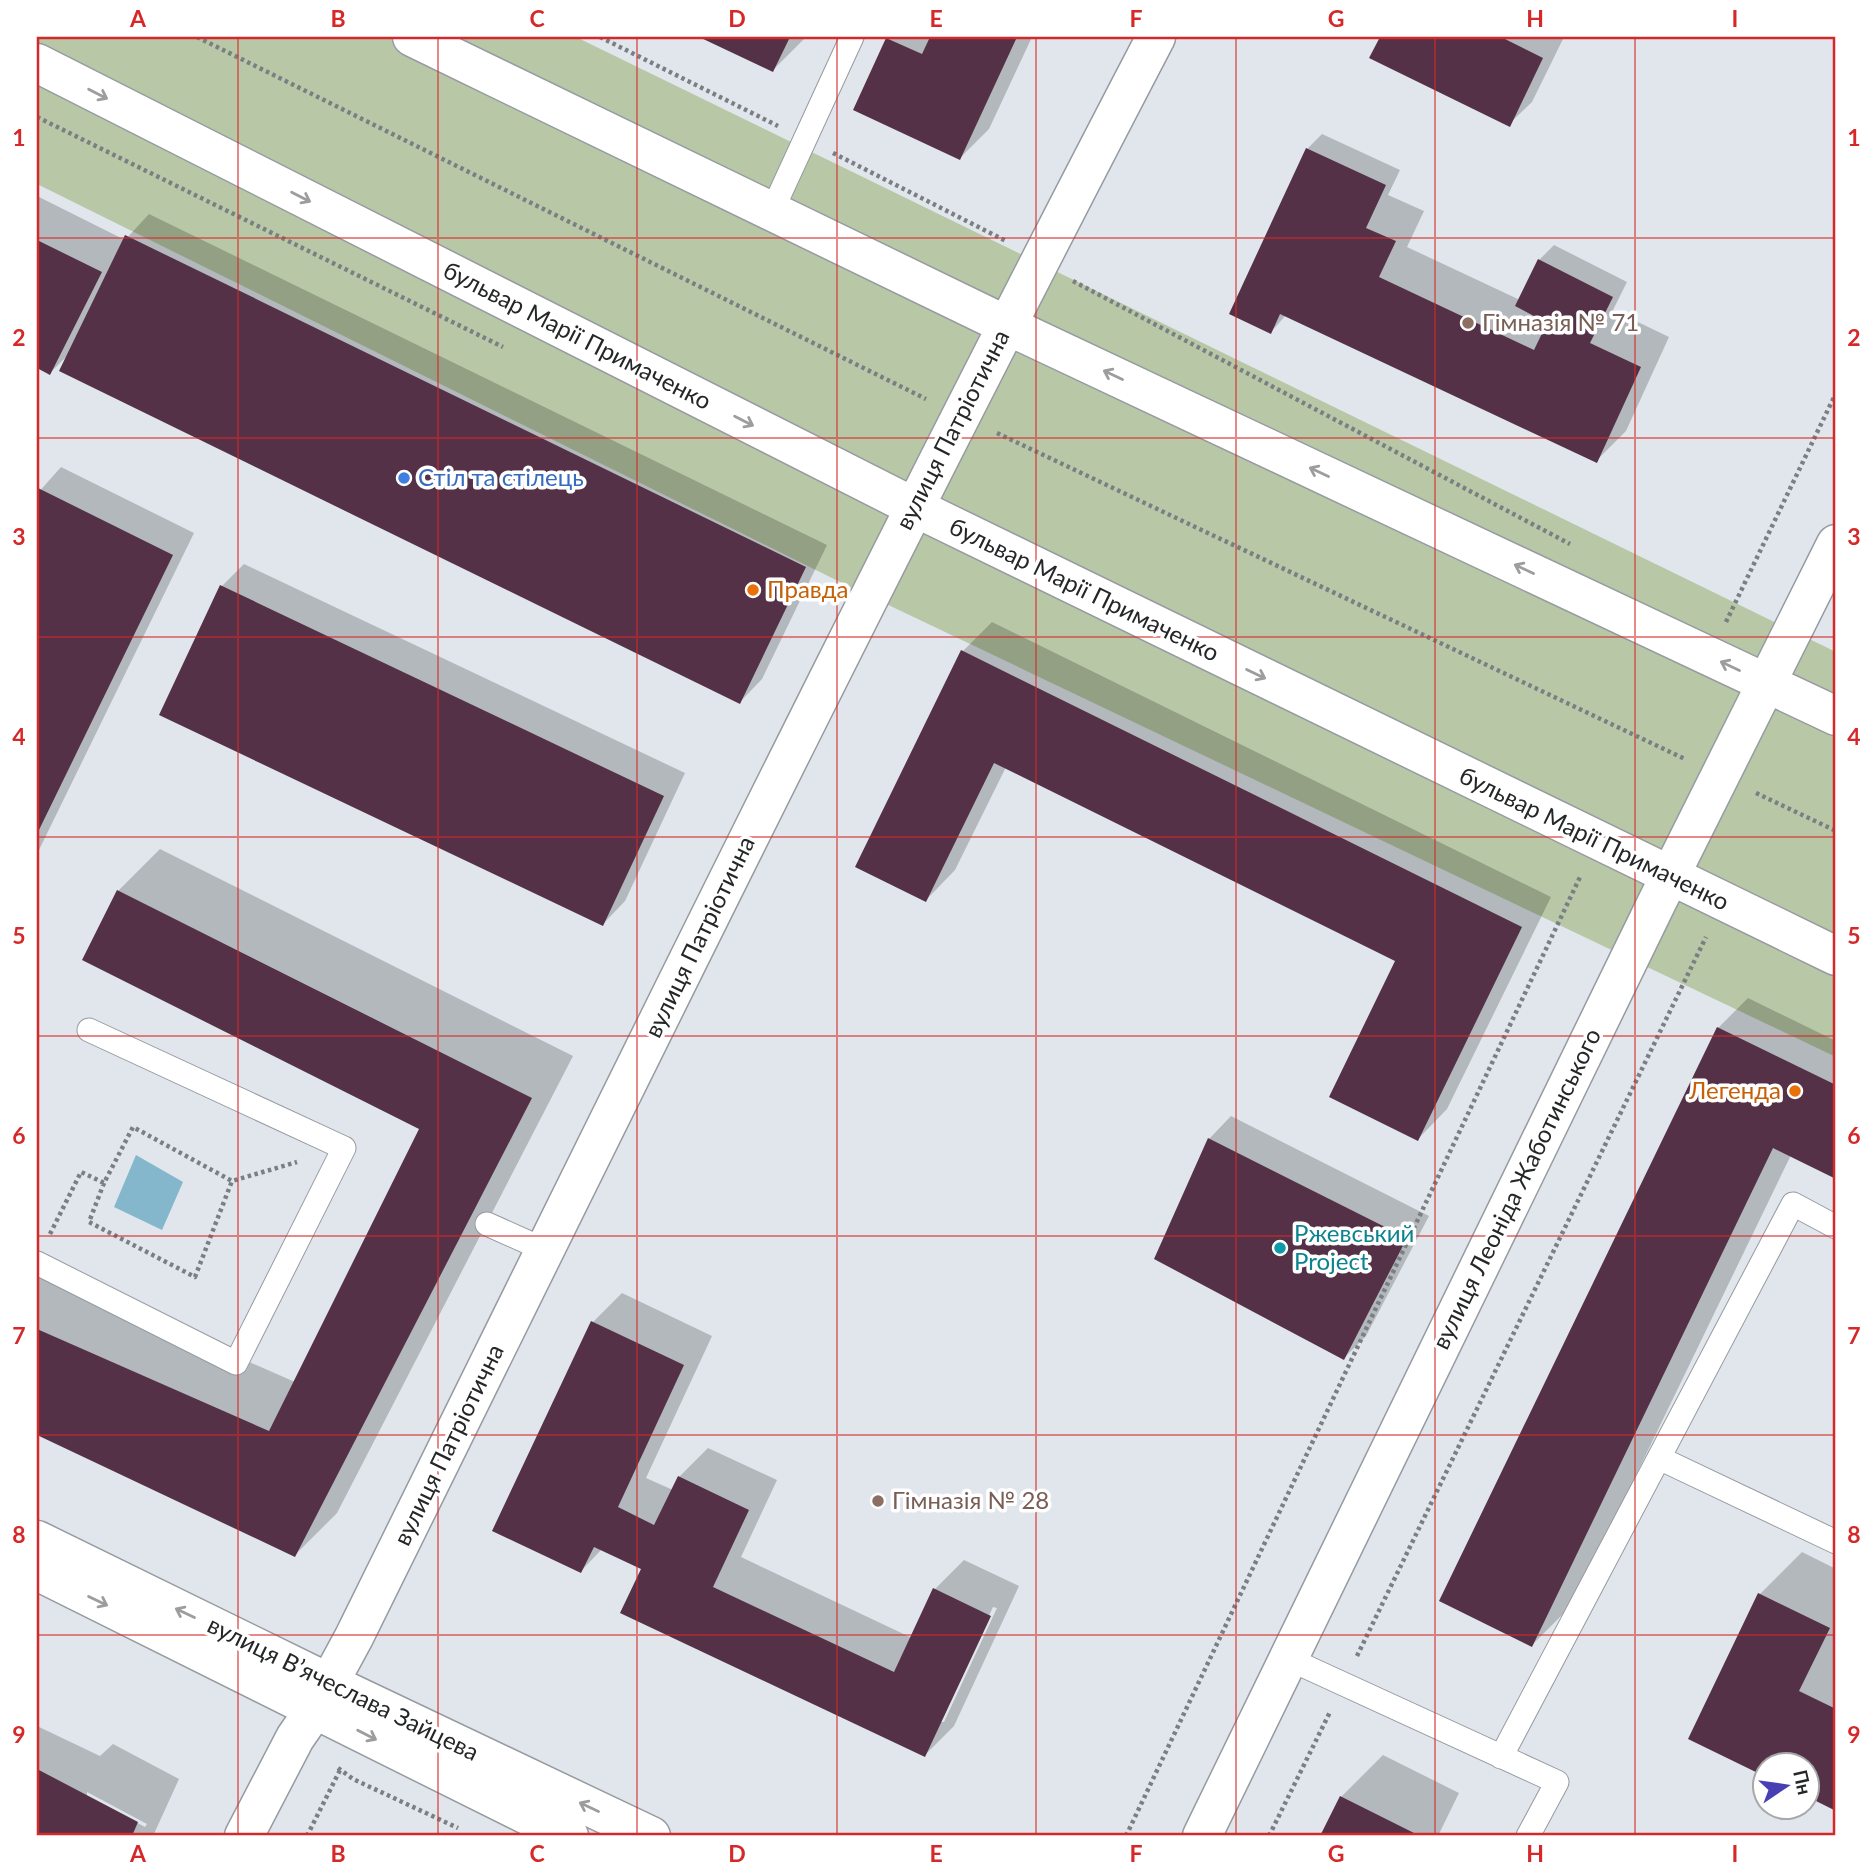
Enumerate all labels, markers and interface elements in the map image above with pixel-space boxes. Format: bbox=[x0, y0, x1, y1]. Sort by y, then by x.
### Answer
text: A bbox=[129, 4, 147, 32]
text: B bbox=[330, 4, 346, 32]
text: C bbox=[529, 4, 545, 32]
text: D bbox=[728, 4, 746, 32]
text: E bbox=[929, 4, 943, 32]
text: F bbox=[1129, 4, 1143, 32]
text: G bbox=[1328, 4, 1344, 32]
text: H bbox=[1526, 4, 1544, 32]
text: I bbox=[1732, 4, 1738, 32]
one-way arrow bbox=[87, 88, 108, 101]
text: 1 bbox=[12, 123, 26, 151]
text: 1 bbox=[1847, 123, 1861, 151]
one-way arrow bbox=[290, 190, 311, 204]
street label: бульвар Марії Примаченко bbox=[439, 254, 716, 415]
place label: Гімназія № 71 bbox=[1482, 307, 1639, 336]
marker: Гімназія № 71 bbox=[1460, 315, 1476, 331]
text: 2 bbox=[12, 323, 26, 351]
text: 2 bbox=[1847, 323, 1861, 351]
street label: вулиця Патріотична bbox=[889, 325, 1015, 534]
one-way arrow bbox=[1103, 368, 1124, 381]
one-way arrow bbox=[733, 414, 754, 428]
place label: Стіл та стілець bbox=[418, 462, 584, 491]
one-way arrow bbox=[1309, 465, 1330, 478]
marker: Стіл та стілець bbox=[396, 470, 412, 486]
street label: бульвар Марії Примаченко bbox=[945, 511, 1224, 667]
text: 3 bbox=[12, 522, 26, 550]
text: 3 bbox=[1847, 522, 1861, 550]
one-way arrow bbox=[1514, 562, 1535, 575]
place label: Правда bbox=[767, 574, 848, 603]
marker: Правда bbox=[745, 582, 761, 598]
one-way arrow bbox=[1720, 659, 1741, 672]
one-way arrow bbox=[1245, 667, 1266, 681]
text: 4 bbox=[12, 722, 26, 750]
text: 4 bbox=[1847, 722, 1861, 750]
street label: бульвар Марії Примаченко bbox=[1455, 760, 1734, 916]
street label: вулиця Патріотична bbox=[637, 831, 760, 1042]
text: 5 bbox=[12, 921, 26, 949]
text: 5 bbox=[1847, 921, 1861, 949]
street label: вулиця Леоніда Жаботинського bbox=[1425, 1023, 1606, 1354]
place label: Легенда bbox=[1688, 1075, 1781, 1104]
marker: Легенда bbox=[1787, 1083, 1803, 1099]
text: 6 bbox=[12, 1121, 26, 1149]
text: 6 bbox=[1847, 1121, 1861, 1149]
place label: Ржевський Project bbox=[1294, 1218, 1414, 1275]
marker: Ржевський Project bbox=[1272, 1240, 1288, 1256]
text: 7 bbox=[12, 1321, 26, 1349]
text: 7 bbox=[1847, 1321, 1861, 1349]
street label: вулиця Патріотична bbox=[386, 1339, 509, 1550]
place label: Гімназія № 28 bbox=[892, 1485, 1049, 1514]
marker: Гімназія № 28 bbox=[870, 1493, 886, 1509]
text: 8 bbox=[12, 1520, 26, 1548]
text: 8 bbox=[1847, 1520, 1861, 1548]
one-way arrow bbox=[87, 1595, 108, 1609]
one-way arrow bbox=[175, 1606, 196, 1620]
street label: вулиця Вʼячеслава Зайцева bbox=[203, 1609, 484, 1766]
text: 9 bbox=[12, 1720, 26, 1748]
text: 9 bbox=[1847, 1720, 1861, 1748]
one-way arrow bbox=[357, 1729, 377, 1743]
north arrow bbox=[1750, 1750, 1820, 1820]
text: Пн bbox=[1789, 1767, 1817, 1797]
one-way arrow bbox=[579, 1800, 600, 1813]
text: A bbox=[129, 1839, 147, 1867]
text: B bbox=[330, 1839, 346, 1867]
text: C bbox=[529, 1839, 545, 1867]
text: D bbox=[728, 1839, 746, 1867]
text: E bbox=[929, 1839, 943, 1867]
text: F bbox=[1129, 1839, 1143, 1867]
text: G bbox=[1328, 1839, 1344, 1867]
text: H bbox=[1526, 1839, 1544, 1867]
text: I bbox=[1732, 1839, 1738, 1867]

